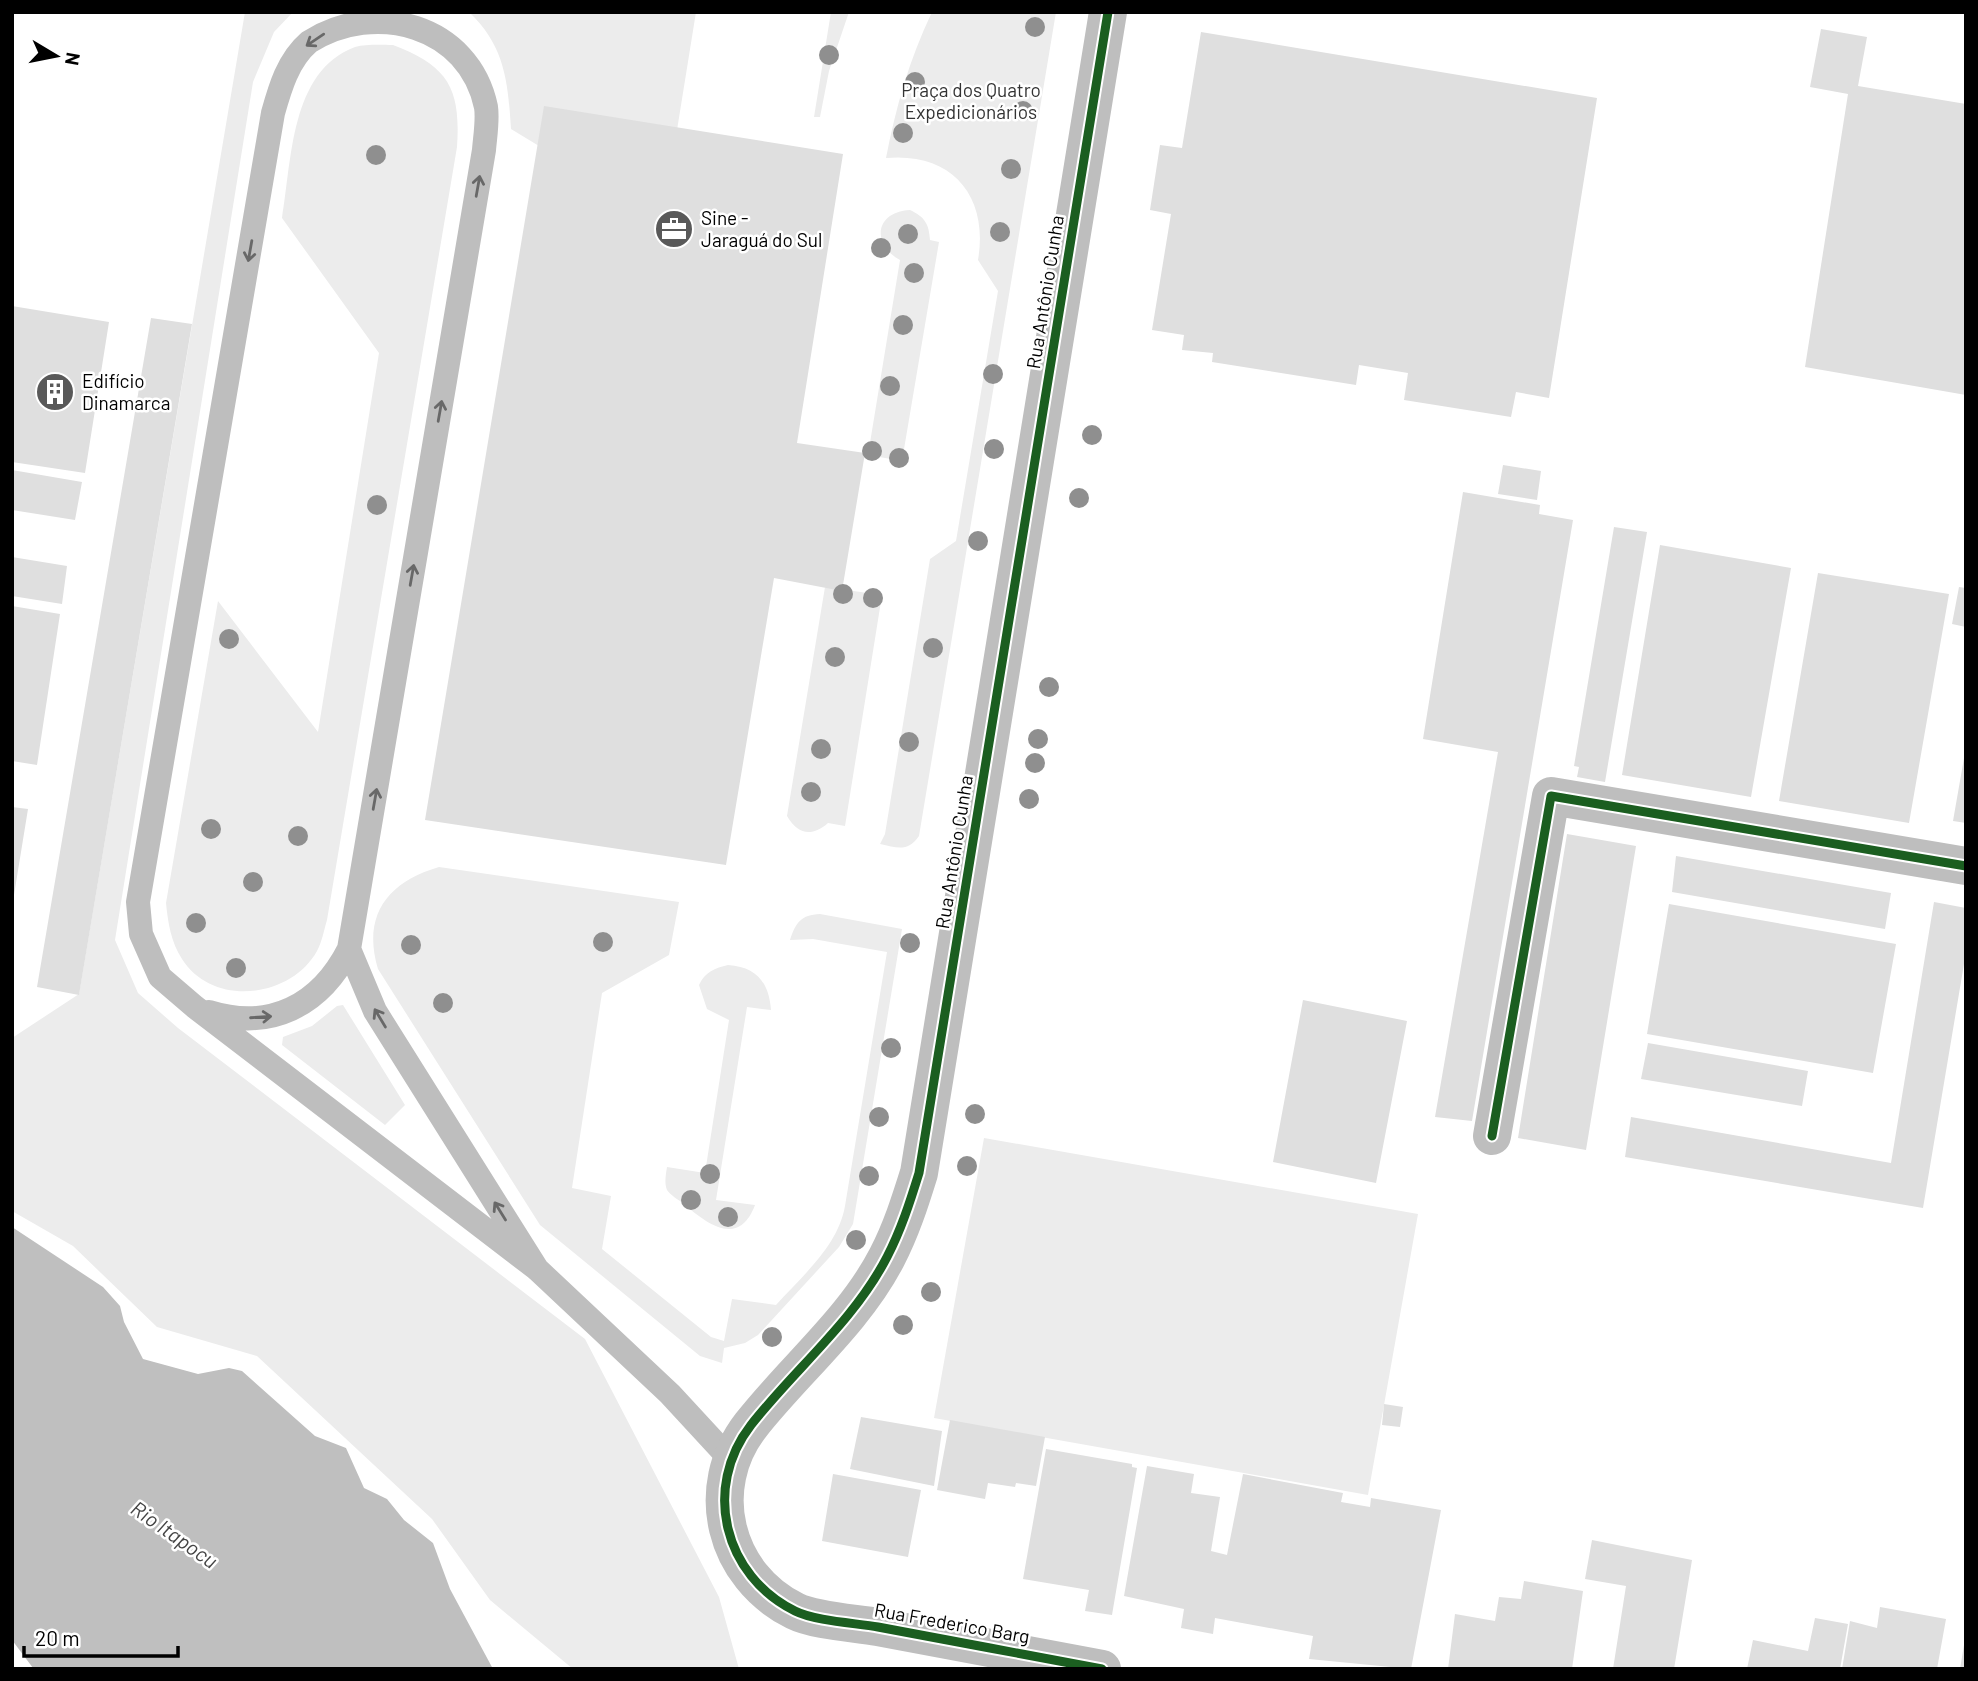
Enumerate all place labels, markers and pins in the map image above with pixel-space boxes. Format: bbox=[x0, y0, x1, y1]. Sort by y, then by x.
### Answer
place label: Sine - Jaraguá do Sul bbox=[701, 206, 822, 251]
office icon: Sine - Jaraguá do Sul bbox=[653, 208, 695, 250]
place label: Edifício Dinamarca bbox=[82, 369, 170, 414]
building icon: Edifício Dinamarca bbox=[34, 371, 76, 413]

